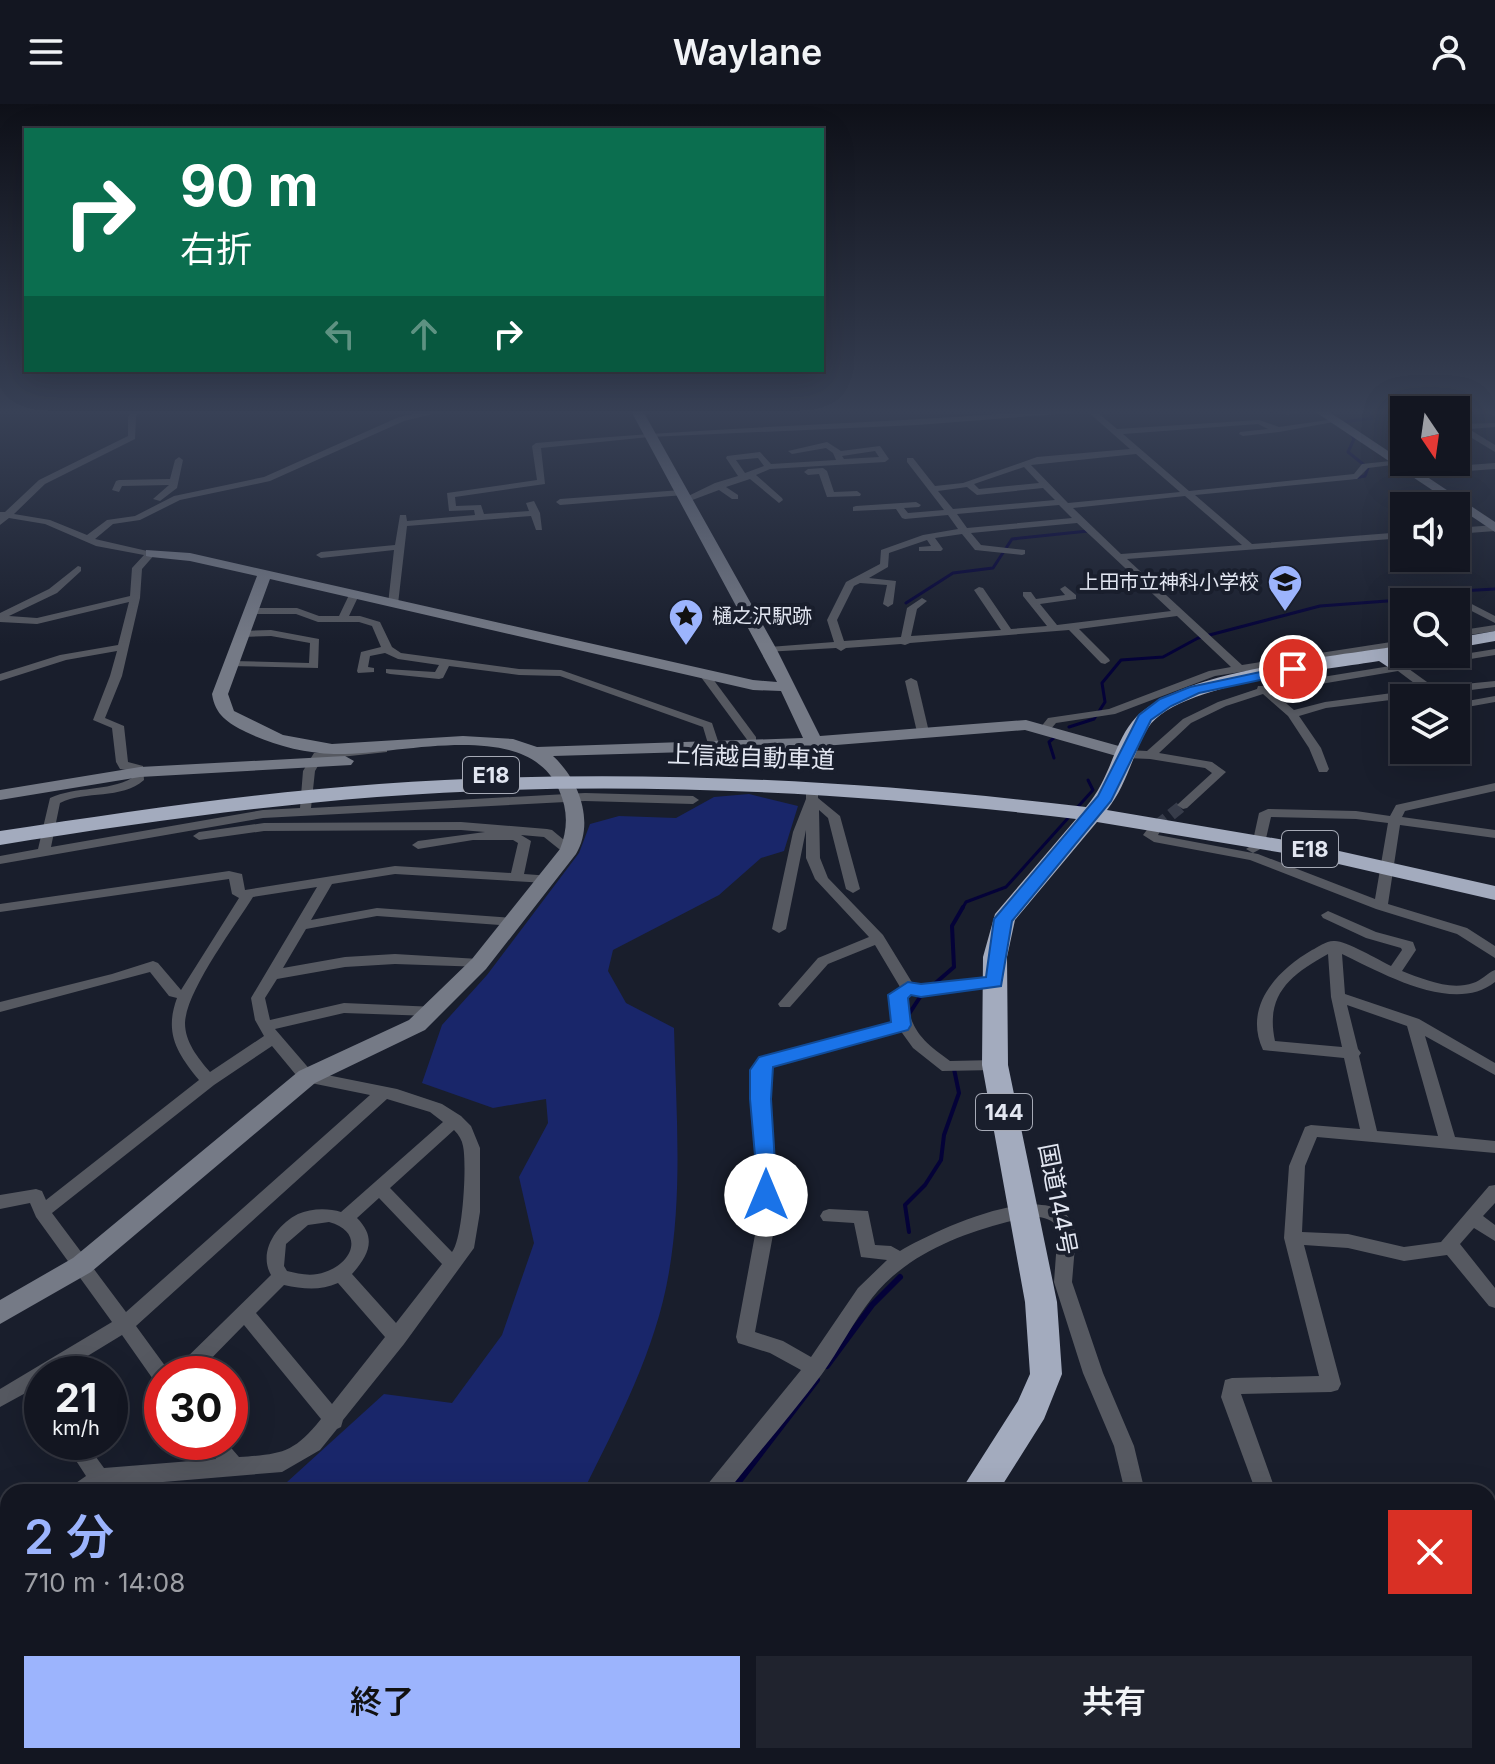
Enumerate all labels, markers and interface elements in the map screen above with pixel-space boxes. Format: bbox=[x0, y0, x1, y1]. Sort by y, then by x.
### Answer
icon: menu bbox=[24, 30, 68, 74]
text: Waylane bbox=[673, 30, 822, 74]
icon: person bbox=[1427, 30, 1471, 74]
text: 90 m bbox=[180, 152, 319, 220]
icon: right bbox=[48, 160, 152, 264]
text: 右折 bbox=[180, 227, 252, 271]
icon: left bbox=[318, 312, 362, 356]
icon: ahead bbox=[402, 312, 446, 356]
icon: right bbox=[486, 312, 530, 356]
north arrow bbox=[1390, 396, 1470, 476]
map controls bbox=[1390, 396, 1470, 764]
button: sound bbox=[1390, 492, 1470, 572]
school or university icon: 上田市立神科小学校 bbox=[1266, 563, 1304, 613]
place label: 上田市立神科小学校 bbox=[1079, 570, 1259, 594]
button: search bbox=[1390, 588, 1470, 668]
place icon: 樋之沢駅跡 bbox=[667, 597, 705, 647]
place label: 樋之沢駅跡 bbox=[712, 604, 812, 628]
pin bbox=[1259, 635, 1327, 703]
icon: arrive bbox=[1271, 647, 1315, 691]
button: layers bbox=[1390, 684, 1470, 764]
street label: 上信越自動車道 bbox=[667, 740, 835, 774]
road number: E18 bbox=[463, 757, 519, 793]
road number: E18 bbox=[1282, 831, 1338, 867]
road number: 144 bbox=[976, 1094, 1032, 1130]
street label: 国道144号 bbox=[1033, 1141, 1083, 1257]
position arrow bbox=[724, 1153, 808, 1237]
speed limit sign: 30 bbox=[144, 1356, 248, 1460]
text: 21 bbox=[55, 1373, 97, 1422]
text: km/h bbox=[52, 1416, 100, 1440]
text: 2 分 bbox=[24, 1507, 114, 1566]
button: close bbox=[1388, 1510, 1472, 1594]
text: 710 m · 14:08 bbox=[24, 1567, 185, 1598]
button: 終了 bbox=[24, 1656, 740, 1748]
button: 共有 bbox=[756, 1656, 1472, 1748]

